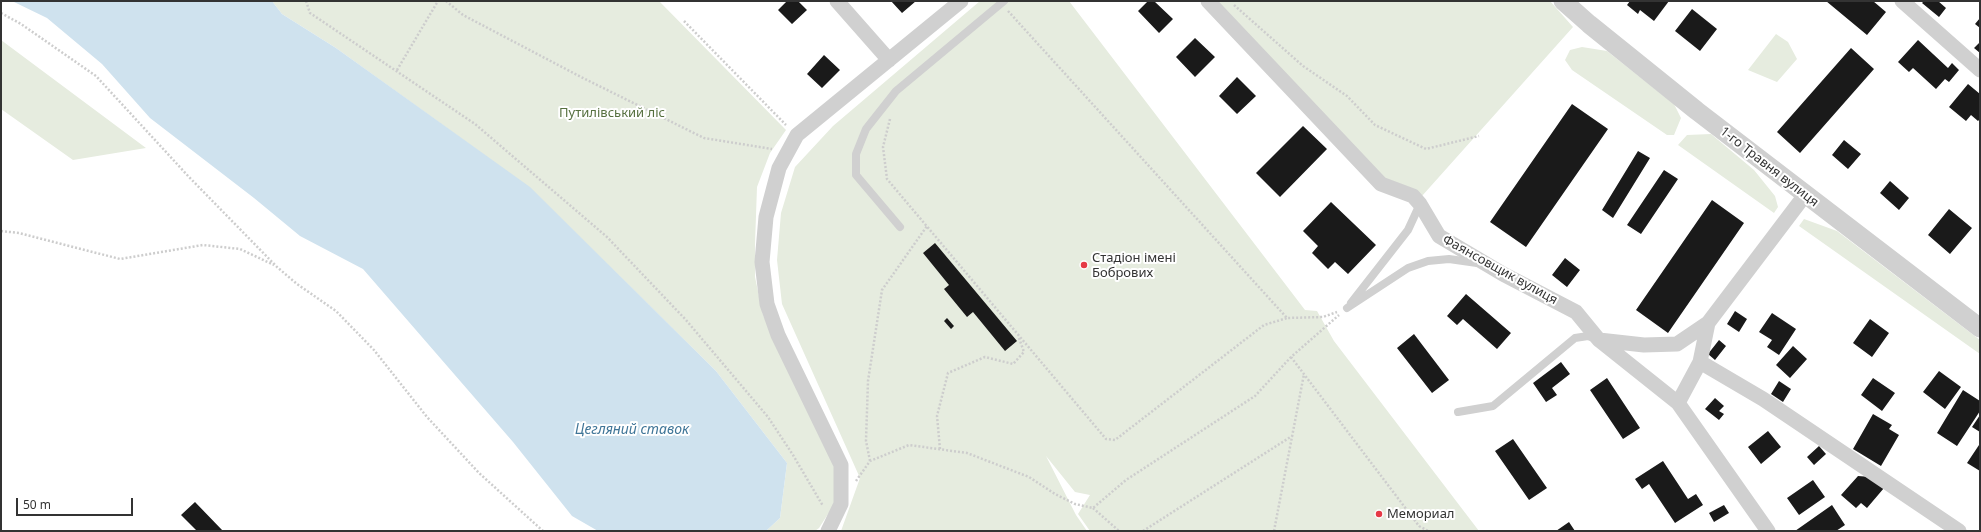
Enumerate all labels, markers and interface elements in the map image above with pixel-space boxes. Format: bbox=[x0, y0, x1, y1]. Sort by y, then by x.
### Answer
park label: Путилівський ліс bbox=[559, 105, 665, 121]
street label: 1-го Травня вулиця bbox=[1717, 124, 1821, 210]
street label: Фаянсовщик вулиця bbox=[1440, 232, 1560, 308]
place label: Стадіон імені Бобрових bbox=[1092, 250, 1176, 281]
marker: Стадіон імені Бобрових bbox=[1079, 260, 1089, 270]
water label: Цегляний ставок bbox=[575, 422, 689, 438]
scale bar bbox=[18, 490, 135, 516]
text: 50 m bbox=[23, 496, 51, 513]
place label: Мемориал bbox=[1387, 506, 1454, 522]
marker: Мемориал bbox=[1374, 509, 1384, 519]

